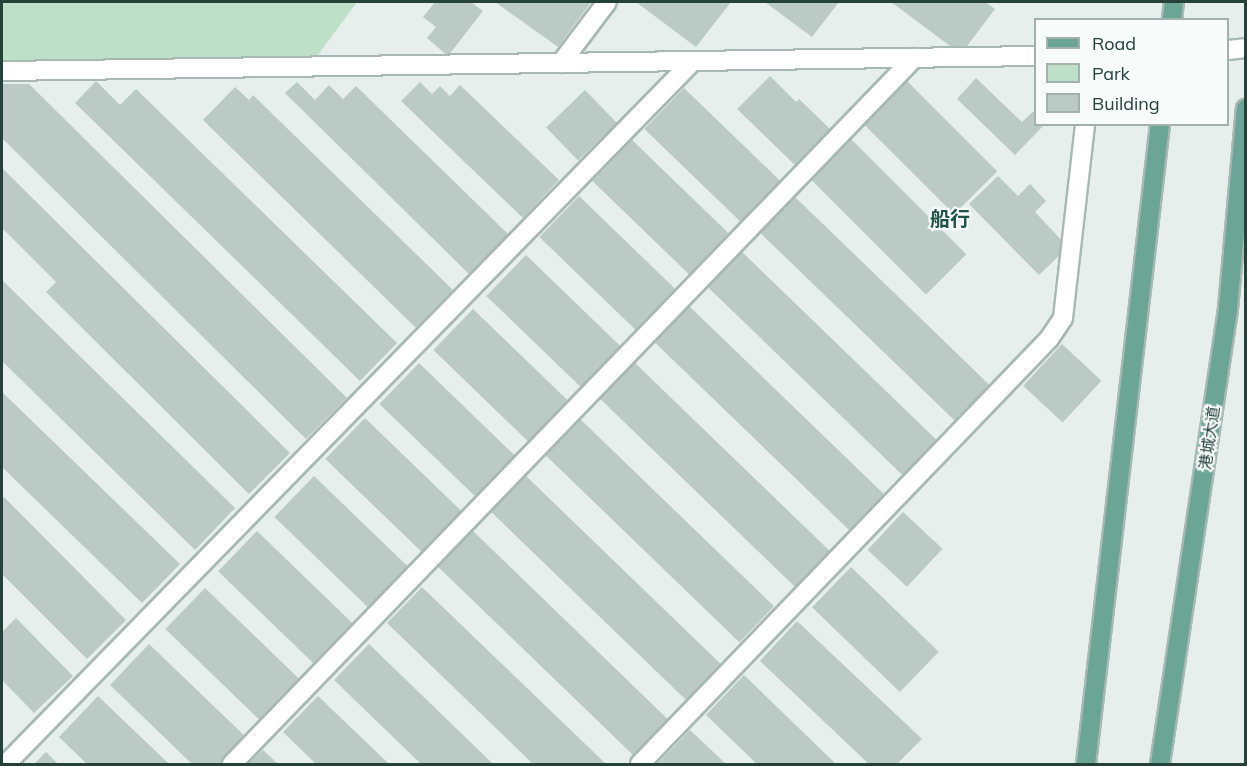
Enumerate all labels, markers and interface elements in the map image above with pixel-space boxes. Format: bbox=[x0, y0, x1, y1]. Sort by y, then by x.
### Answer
legend bbox=[1034, 18, 1229, 126]
text: Road bbox=[1092, 32, 1136, 55]
text: Park bbox=[1092, 62, 1130, 85]
text: Building bbox=[1092, 92, 1160, 115]
district label: 船行 bbox=[930, 206, 970, 230]
street label: 港城大道 bbox=[1195, 405, 1223, 471]

